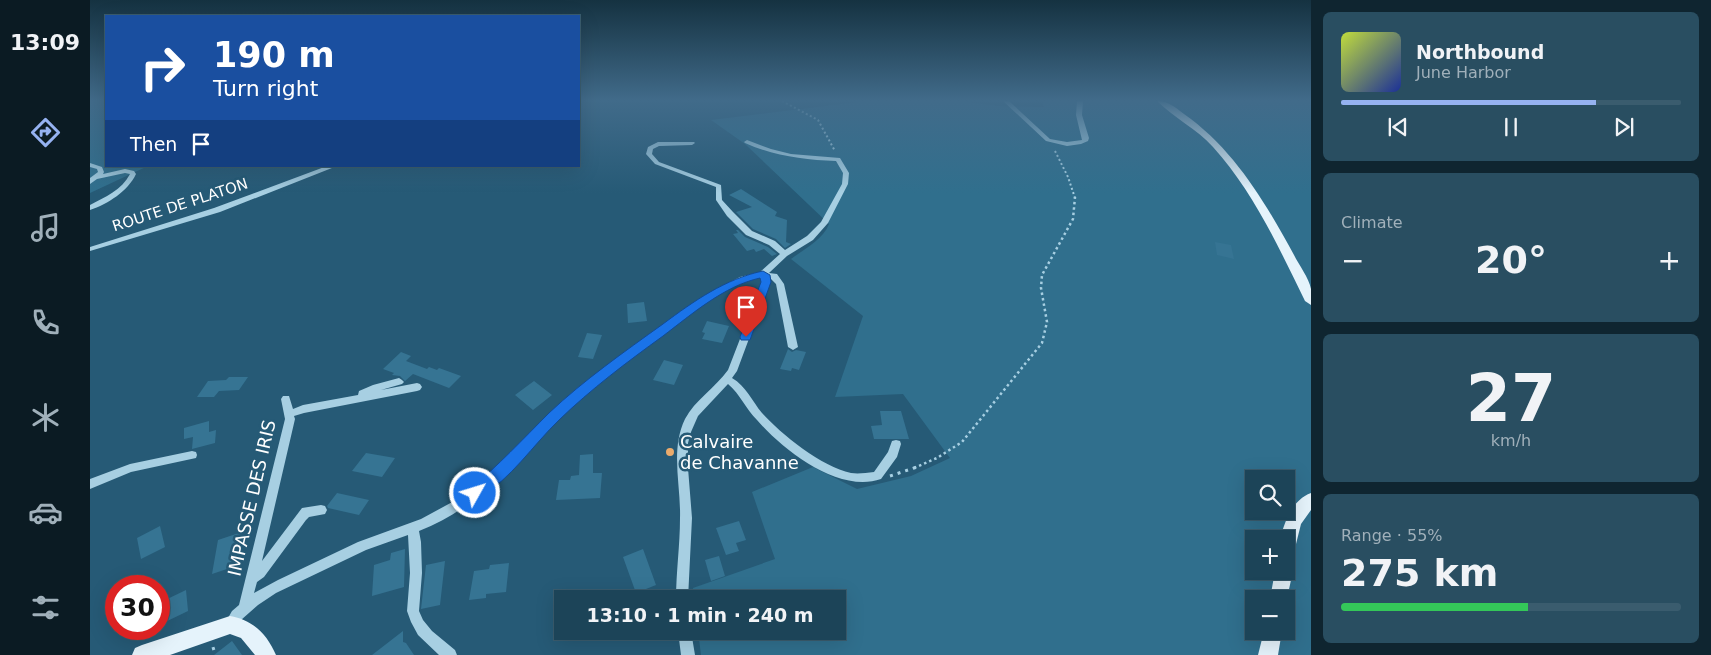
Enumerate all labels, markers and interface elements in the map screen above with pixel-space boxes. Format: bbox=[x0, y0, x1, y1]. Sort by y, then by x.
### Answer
text: 13:09 bbox=[10, 30, 80, 55]
icon: right bbox=[130, 35, 195, 100]
text: 190 m bbox=[213, 35, 335, 75]
text: Northbound bbox=[1416, 41, 1544, 63]
text: June Harbor bbox=[1416, 63, 1511, 82]
text: Turn right bbox=[213, 76, 318, 101]
icon: previous bbox=[1384, 113, 1412, 141]
icon: pause bbox=[1497, 113, 1525, 141]
icon: next bbox=[1610, 113, 1638, 141]
icon: directions bbox=[28, 115, 63, 150]
icon: arrive bbox=[187, 130, 215, 158]
text: Then bbox=[130, 133, 177, 155]
street label: ROUTE DE PLATON bbox=[110, 175, 250, 235]
icon: music bbox=[28, 210, 63, 245]
text: Climate bbox=[1341, 213, 1403, 232]
text: 20° bbox=[1475, 238, 1547, 282]
text: − bbox=[1341, 244, 1364, 277]
text: + bbox=[1658, 244, 1681, 277]
pin bbox=[725, 286, 767, 337]
icon: arrive bbox=[732, 293, 760, 321]
icon: phone bbox=[28, 305, 63, 340]
text: 27 bbox=[1466, 361, 1556, 436]
icon: climate bbox=[28, 400, 63, 435]
street label: IMPASSE DES IRIS bbox=[223, 418, 280, 578]
place label: Calvaire de Chavanne bbox=[680, 431, 799, 473]
text: km/h bbox=[1491, 431, 1531, 450]
marker: Calvaire de Chavanne bbox=[664, 446, 676, 458]
position arrow bbox=[448, 466, 500, 518]
map controls bbox=[1245, 470, 1295, 640]
button: search bbox=[1245, 470, 1295, 520]
icon: car bbox=[28, 495, 63, 530]
text: Range · 55% bbox=[1341, 526, 1443, 545]
button: + bbox=[1245, 530, 1295, 580]
text: 275 km bbox=[1341, 551, 1498, 595]
speed limit sign: 30 bbox=[105, 575, 170, 640]
icon: filters bbox=[28, 590, 63, 625]
button: − bbox=[1245, 590, 1295, 640]
text: 13:10 · 1 min · 240 m bbox=[586, 604, 814, 626]

